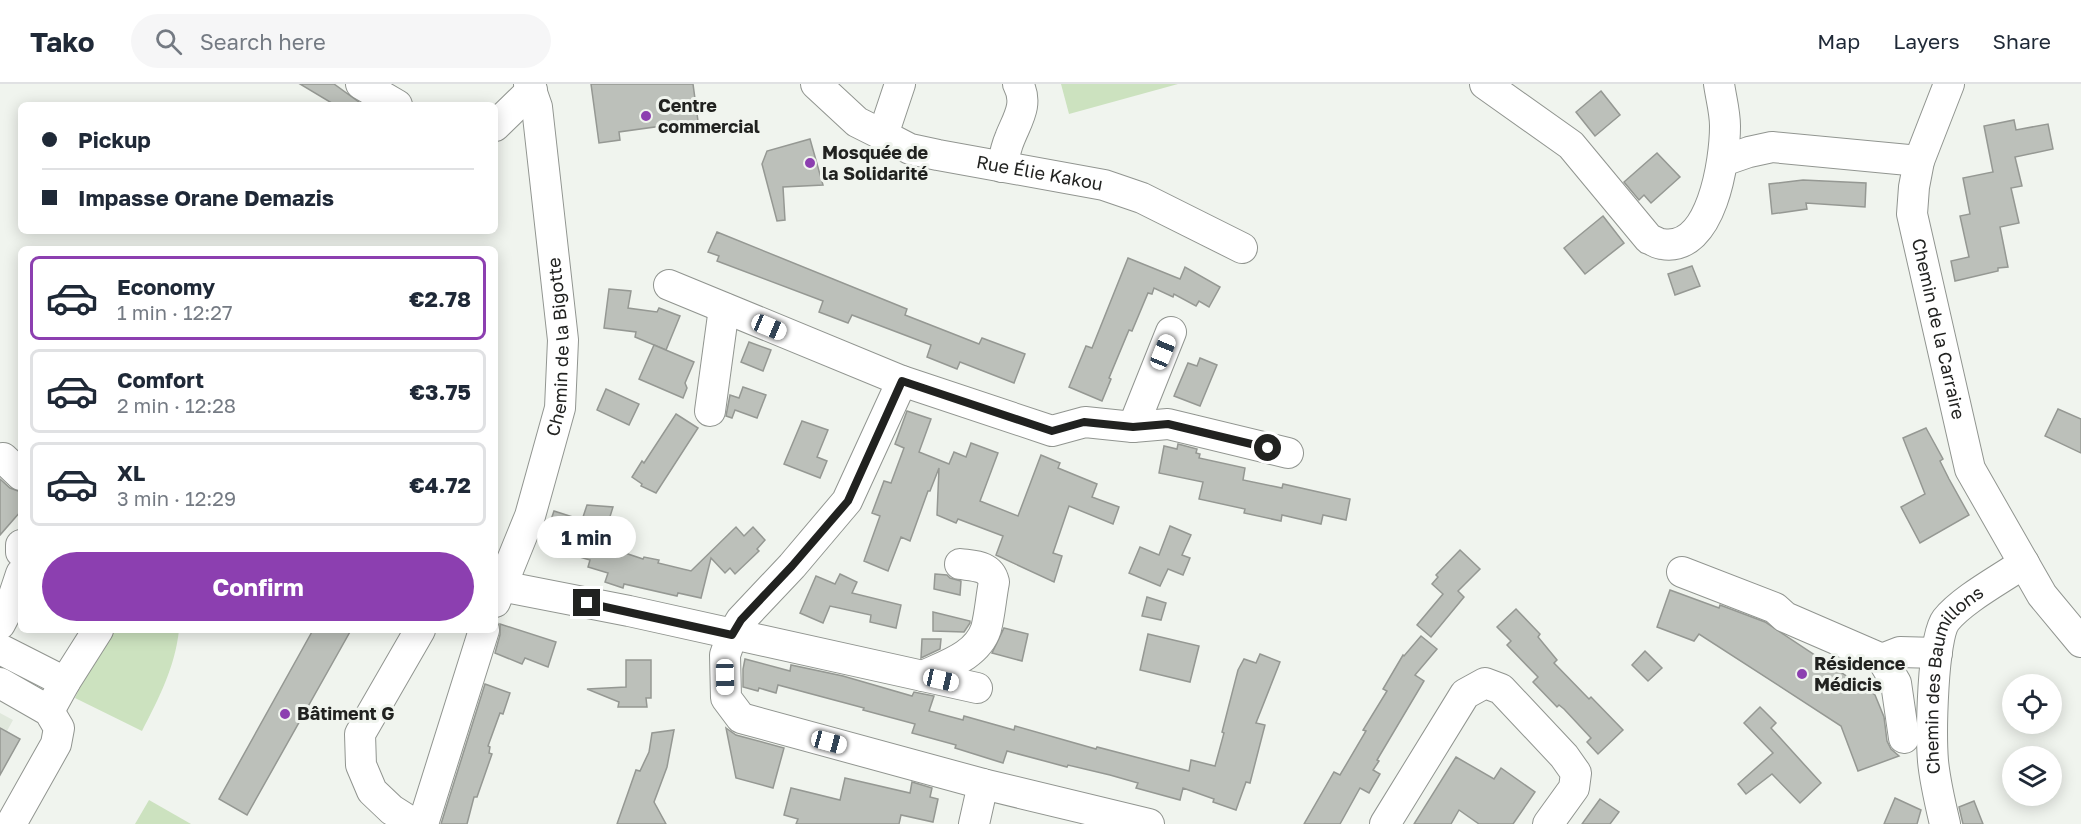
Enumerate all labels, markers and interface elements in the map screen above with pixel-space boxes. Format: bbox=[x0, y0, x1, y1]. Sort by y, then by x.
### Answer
search box bbox=[131, 14, 551, 68]
text: Tako bbox=[30, 25, 95, 58]
icon: search bbox=[152, 25, 185, 58]
text: Search here bbox=[200, 28, 326, 55]
text: Map bbox=[1817, 28, 1860, 54]
text: Layers bbox=[1893, 28, 1960, 54]
text: Share bbox=[1993, 28, 2051, 54]
place label: Centre commercial bbox=[658, 94, 760, 137]
marker: Centre commercial bbox=[639, 109, 653, 123]
text: Pickup bbox=[78, 126, 151, 153]
place label: Mosquée de la Solidarité bbox=[822, 141, 928, 184]
street label: Rue Élie Kakou bbox=[975, 150, 1105, 195]
marker: Mosquée de la Solidarité bbox=[803, 156, 817, 170]
text: Impasse Orane Demazis bbox=[78, 184, 334, 211]
street label: Chemin de la Carraire bbox=[1908, 236, 1970, 421]
street label: Chemin de la Bigotte bbox=[541, 256, 573, 439]
icon: car bbox=[45, 271, 99, 325]
text: Economy bbox=[117, 273, 215, 300]
text: €2.78 bbox=[409, 285, 471, 312]
text: 1 min · 12:27 bbox=[117, 300, 233, 324]
car bbox=[749, 312, 789, 342]
car bbox=[1148, 332, 1178, 372]
icon: car bbox=[45, 364, 99, 418]
text: Comfort bbox=[117, 366, 204, 393]
text: €3.75 bbox=[410, 378, 471, 405]
text: 2 min · 12:28 bbox=[117, 393, 236, 417]
route start bbox=[1254, 434, 1281, 461]
icon: car bbox=[45, 457, 99, 511]
text: XL bbox=[117, 459, 145, 486]
text: €4.72 bbox=[409, 471, 471, 498]
text: 3 min · 12:29 bbox=[117, 486, 236, 510]
callout: 1 min bbox=[538, 516, 636, 558]
text: 1 min bbox=[561, 525, 612, 549]
button: Confirm bbox=[42, 552, 474, 621]
street label: Chemin des Baumillons bbox=[1920, 581, 1987, 776]
route end bbox=[573, 589, 600, 616]
place label: Résidence Médicis bbox=[1814, 652, 1906, 695]
car bbox=[716, 659, 734, 695]
car bbox=[921, 667, 961, 693]
marker: Résidence Médicis bbox=[1795, 667, 1809, 681]
map controls bbox=[2002, 674, 2062, 806]
button: locate bbox=[2002, 674, 2062, 734]
place label: Bâtiment G bbox=[297, 702, 394, 724]
marker: Bâtiment G bbox=[278, 707, 292, 721]
car bbox=[809, 729, 849, 755]
button: layers bbox=[2002, 746, 2062, 806]

